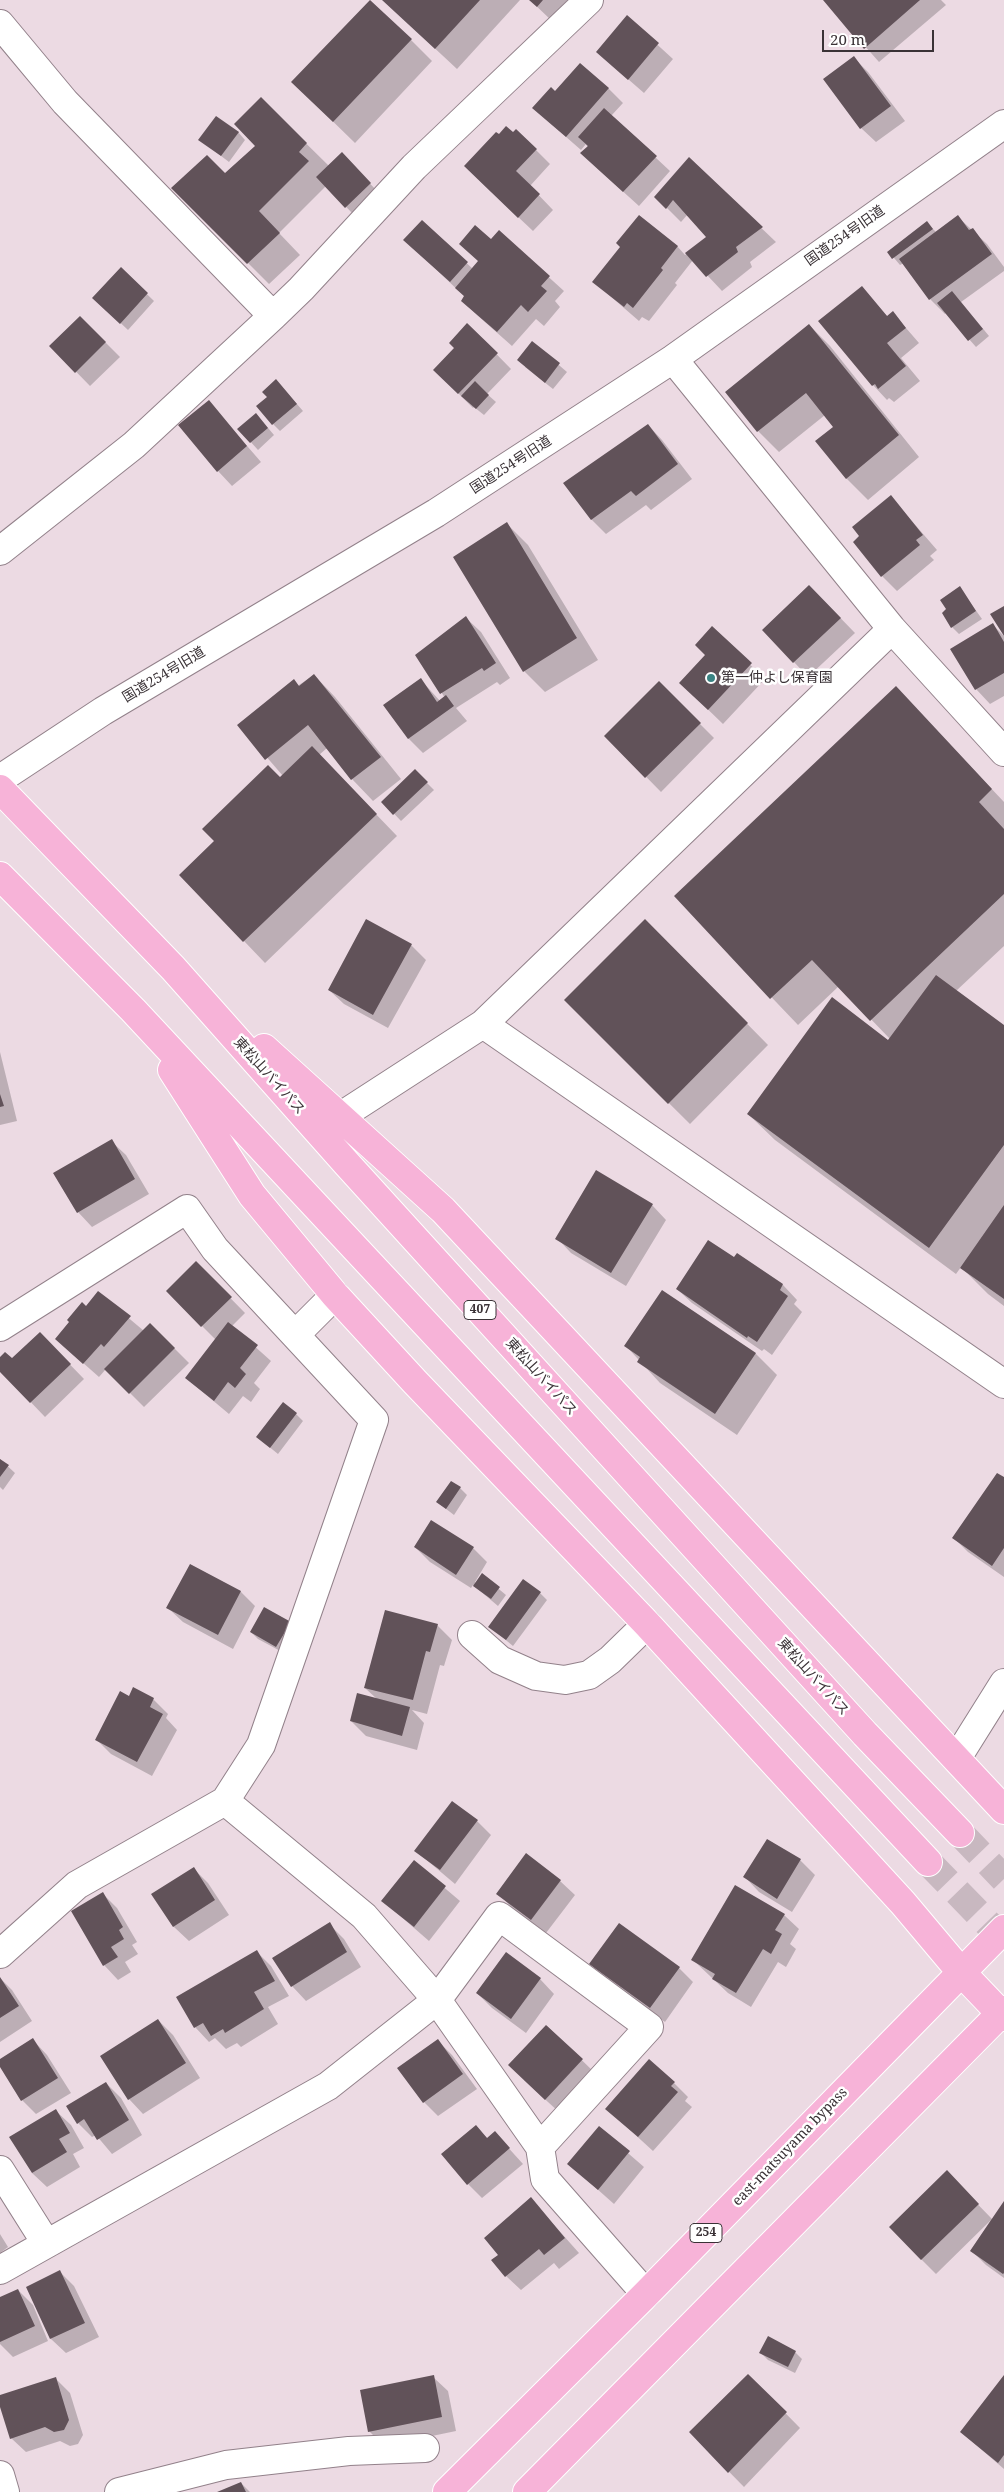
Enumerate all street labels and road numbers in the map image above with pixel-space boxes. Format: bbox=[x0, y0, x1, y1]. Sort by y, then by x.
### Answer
street label: 国道254号旧道 bbox=[802, 202, 888, 270]
street label: 国道254号旧道 bbox=[467, 432, 555, 498]
street label: 国道254号旧道 bbox=[120, 644, 208, 706]
street label: 東松山バイパス bbox=[230, 1034, 308, 1118]
road number: 407 bbox=[464, 1300, 496, 1320]
street label: 東松山バイパス bbox=[502, 1335, 580, 1419]
street label: 東松山バイパス bbox=[774, 1635, 852, 1719]
street label: east-matsuyama bypass bbox=[729, 2084, 851, 2210]
road number: 254 bbox=[690, 2224, 722, 2242]

